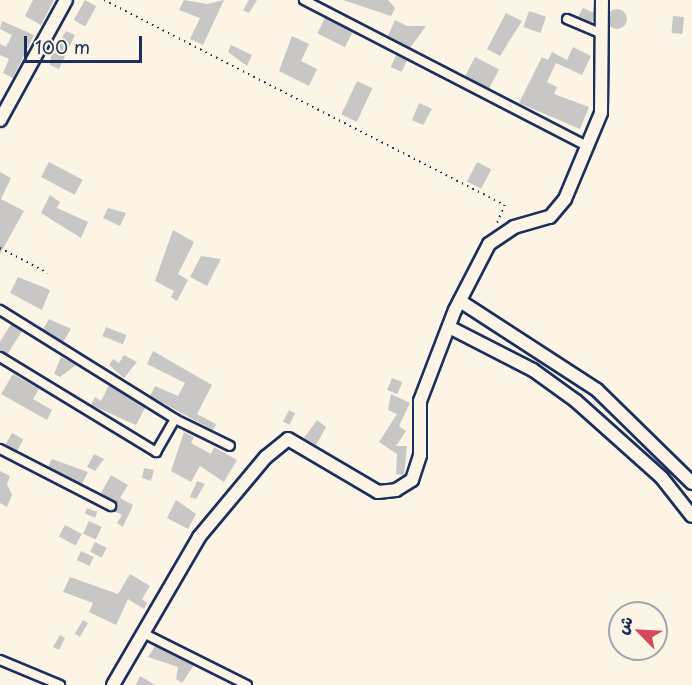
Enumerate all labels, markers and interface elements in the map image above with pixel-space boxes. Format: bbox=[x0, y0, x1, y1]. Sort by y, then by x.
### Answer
scale bar bbox=[27, 24, 146, 62]
text: 100 m bbox=[35, 33, 90, 60]
north arrow bbox=[608, 601, 668, 661]
text: ش bbox=[609, 612, 638, 637]

